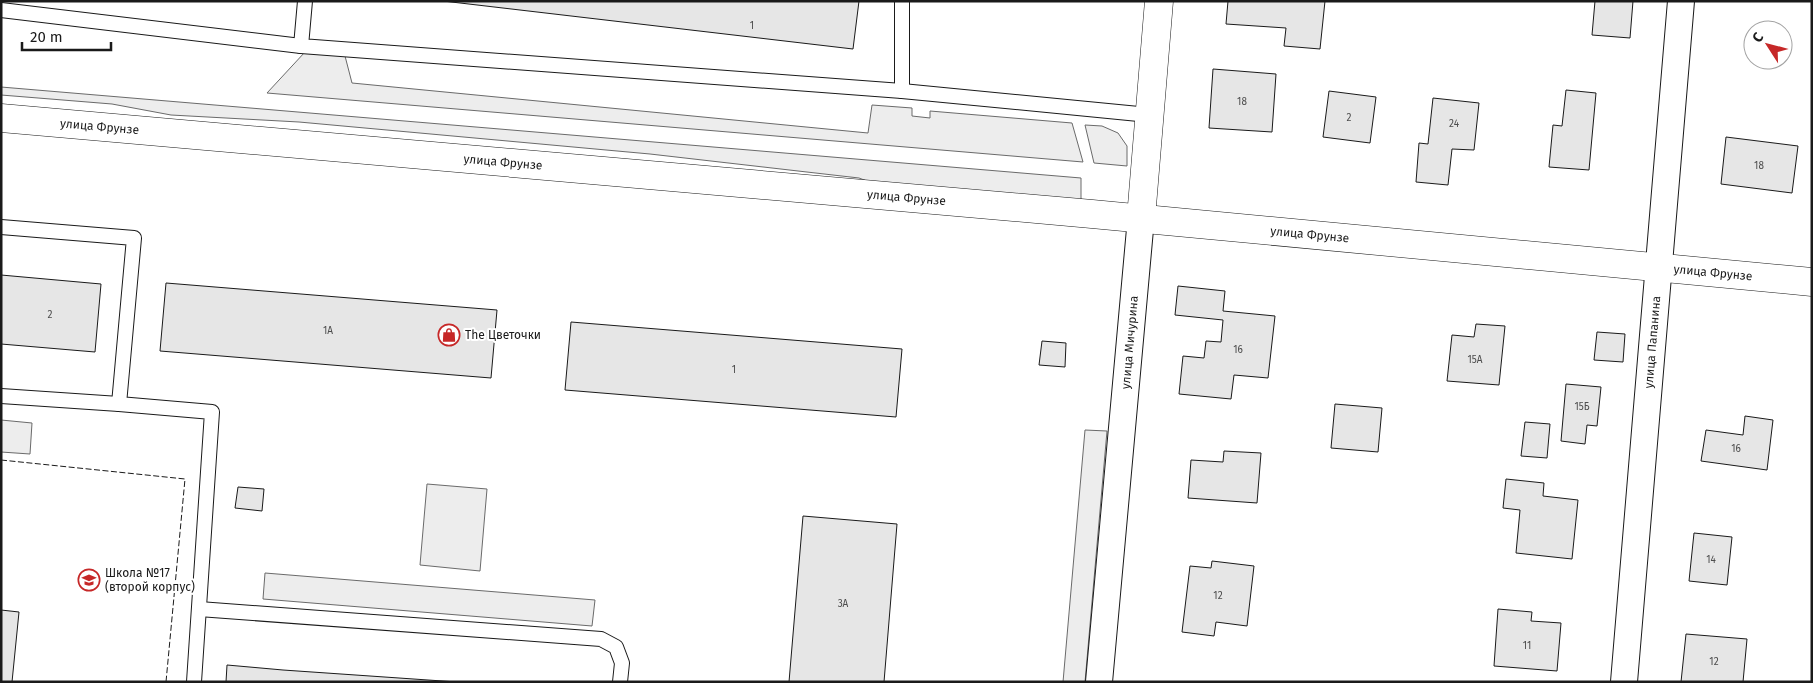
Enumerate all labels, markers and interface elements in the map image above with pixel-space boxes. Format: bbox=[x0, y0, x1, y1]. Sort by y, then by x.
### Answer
scale bar bbox=[22, 20, 111, 52]
house number: 1 bbox=[750, 20, 754, 32]
north arrow bbox=[1743, 20, 1793, 70]
text: 20 m bbox=[30, 28, 63, 46]
text: С bbox=[1749, 29, 1767, 46]
house number: 18 bbox=[1237, 96, 1247, 108]
house number: 2 bbox=[1347, 112, 1352, 124]
street label: улица Фрунзе bbox=[60, 116, 140, 137]
house number: 24 bbox=[1449, 118, 1460, 130]
street label: улица Фрунзе bbox=[463, 152, 543, 173]
house number: 18 bbox=[1754, 160, 1764, 172]
street label: улица Фрунзе bbox=[866, 187, 947, 208]
street label: улица Фрунзе bbox=[1270, 224, 1350, 245]
street label: улица Фрунзе bbox=[1673, 262, 1753, 283]
street label: улица Мичурина bbox=[1119, 295, 1141, 390]
street label: улица Папанина bbox=[1642, 295, 1663, 389]
house number: 2 bbox=[48, 309, 53, 321]
shop icon: The Цветочки bbox=[437, 323, 461, 347]
house number: 1А bbox=[323, 325, 333, 337]
place label: The Цветочки bbox=[465, 328, 541, 342]
house number: 16 bbox=[1233, 344, 1243, 356]
house number: 15А bbox=[1467, 354, 1483, 366]
house number: 1 bbox=[732, 364, 736, 376]
house number: 15Б bbox=[1574, 401, 1590, 413]
house number: 16 bbox=[1731, 443, 1741, 455]
house number: 14 bbox=[1706, 554, 1717, 566]
place label: Школа №17 (второй корпус) bbox=[105, 566, 195, 594]
school or university icon: Школа №17 (второй корпус) bbox=[77, 568, 101, 592]
house number: 12 bbox=[1213, 590, 1223, 602]
house number: 3А bbox=[838, 598, 849, 610]
house number: 11 bbox=[1523, 640, 1531, 652]
house number: 12 bbox=[1709, 656, 1719, 668]

